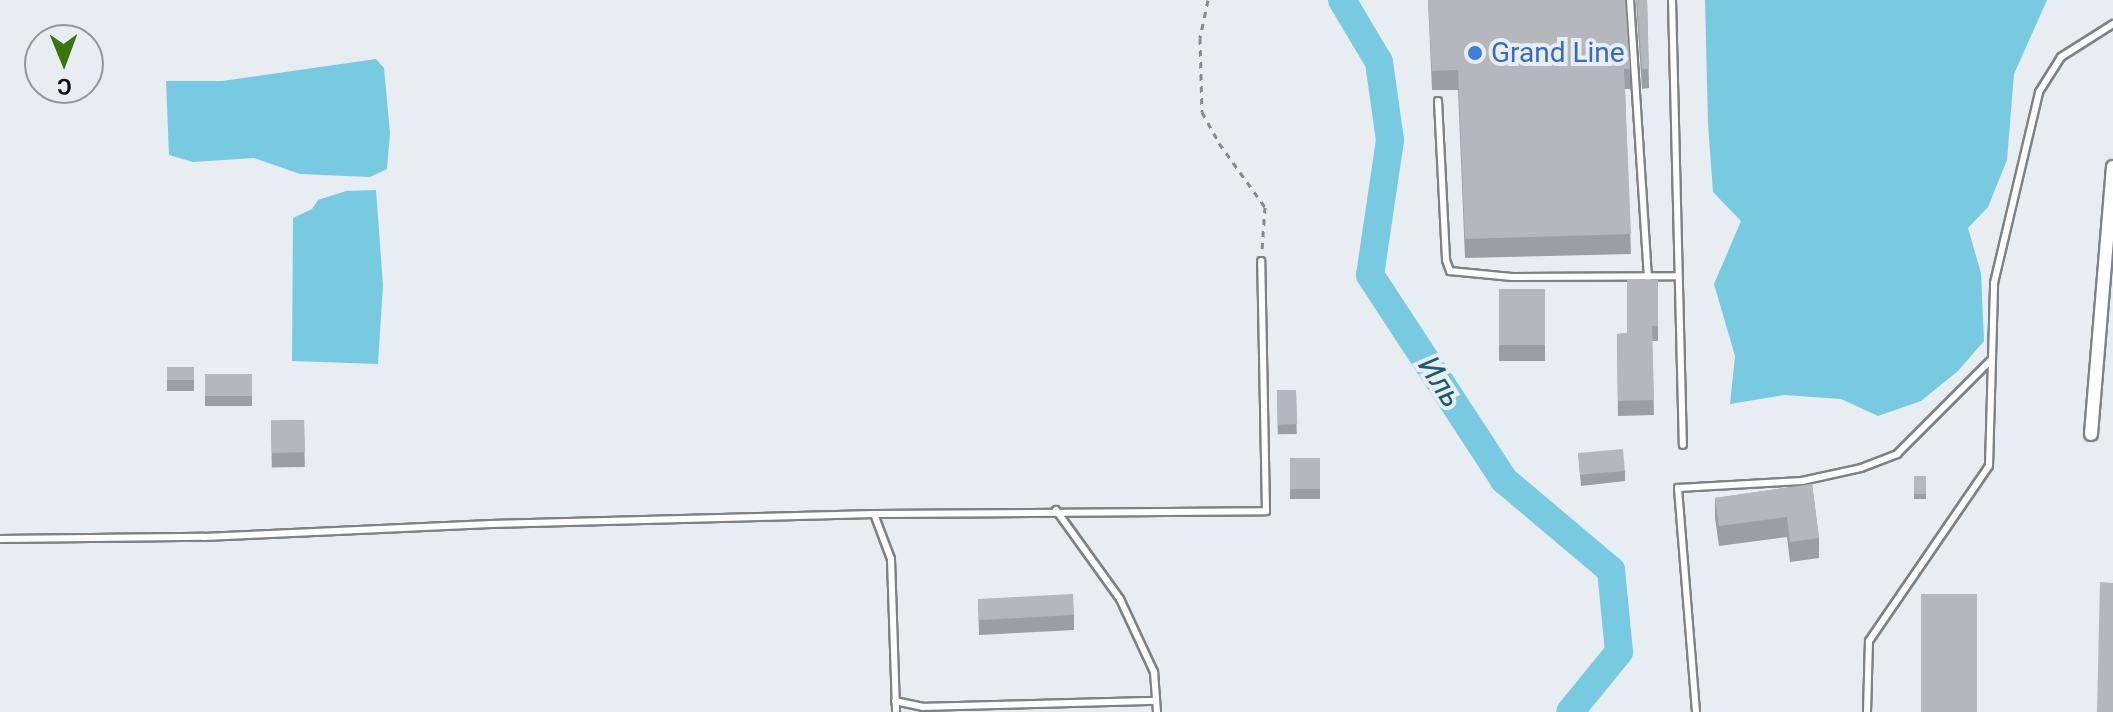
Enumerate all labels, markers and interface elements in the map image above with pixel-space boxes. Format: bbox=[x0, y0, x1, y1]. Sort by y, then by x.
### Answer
north arrow bbox=[24, 24, 104, 104]
place label: Grand Line bbox=[1491, 36, 1625, 70]
marker: Grand Line bbox=[1466, 44, 1484, 62]
text: С bbox=[57, 74, 72, 99]
water label: Иль bbox=[1410, 350, 1470, 414]

